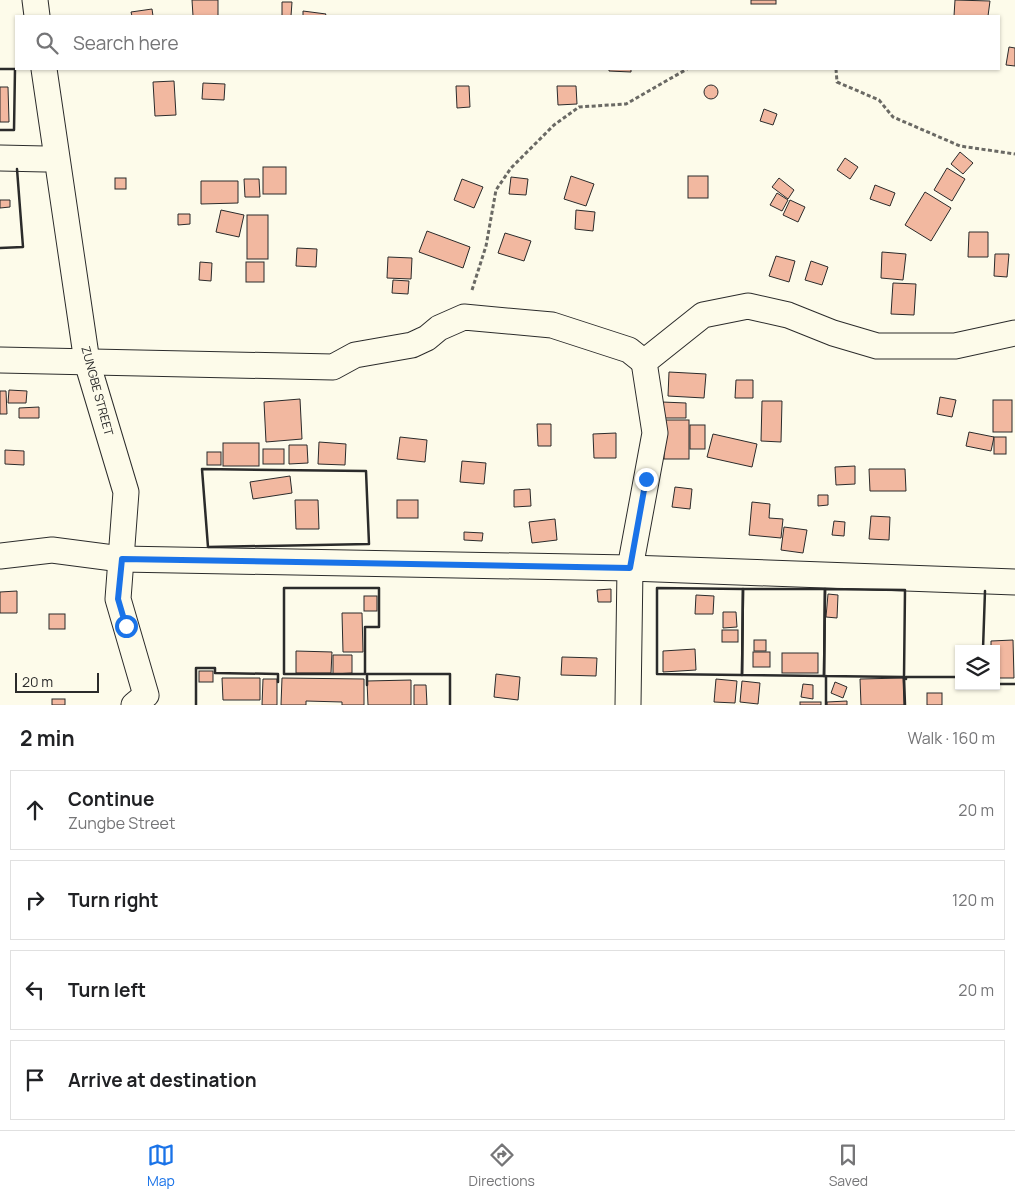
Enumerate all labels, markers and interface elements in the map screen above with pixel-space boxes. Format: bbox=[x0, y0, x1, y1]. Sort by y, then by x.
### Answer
search box bbox=[15, 15, 1000, 70]
icon: search bbox=[33, 29, 61, 57]
text: Search here bbox=[73, 30, 179, 56]
street label: ZUNGBE STREET bbox=[77, 344, 118, 438]
route end bbox=[635, 468, 658, 491]
route start bbox=[115, 615, 138, 638]
map controls bbox=[955, 645, 1000, 690]
button: layers bbox=[955, 645, 1000, 690]
scale bar bbox=[15, 670, 99, 693]
text: 20 m bbox=[22, 672, 53, 691]
text: 2 min bbox=[20, 724, 75, 752]
text: Walk · 160 m bbox=[907, 727, 995, 749]
text: Continue bbox=[68, 786, 154, 812]
icon: ahead bbox=[21, 796, 49, 824]
text: 20 m bbox=[958, 799, 994, 821]
text: Zungbe Street bbox=[68, 812, 175, 834]
icon: right bbox=[21, 886, 49, 914]
text: Turn right bbox=[68, 887, 158, 913]
text: 120 m bbox=[952, 889, 994, 911]
icon: left bbox=[21, 976, 49, 1004]
text: Turn left bbox=[68, 977, 146, 1003]
text: 20 m bbox=[958, 979, 994, 1001]
icon: arrive bbox=[21, 1066, 49, 1094]
text: Arrive at destination bbox=[68, 1067, 257, 1093]
tab: Map bbox=[147, 1141, 175, 1190]
tab: Directions bbox=[469, 1141, 535, 1190]
tab: Saved bbox=[829, 1141, 868, 1190]

